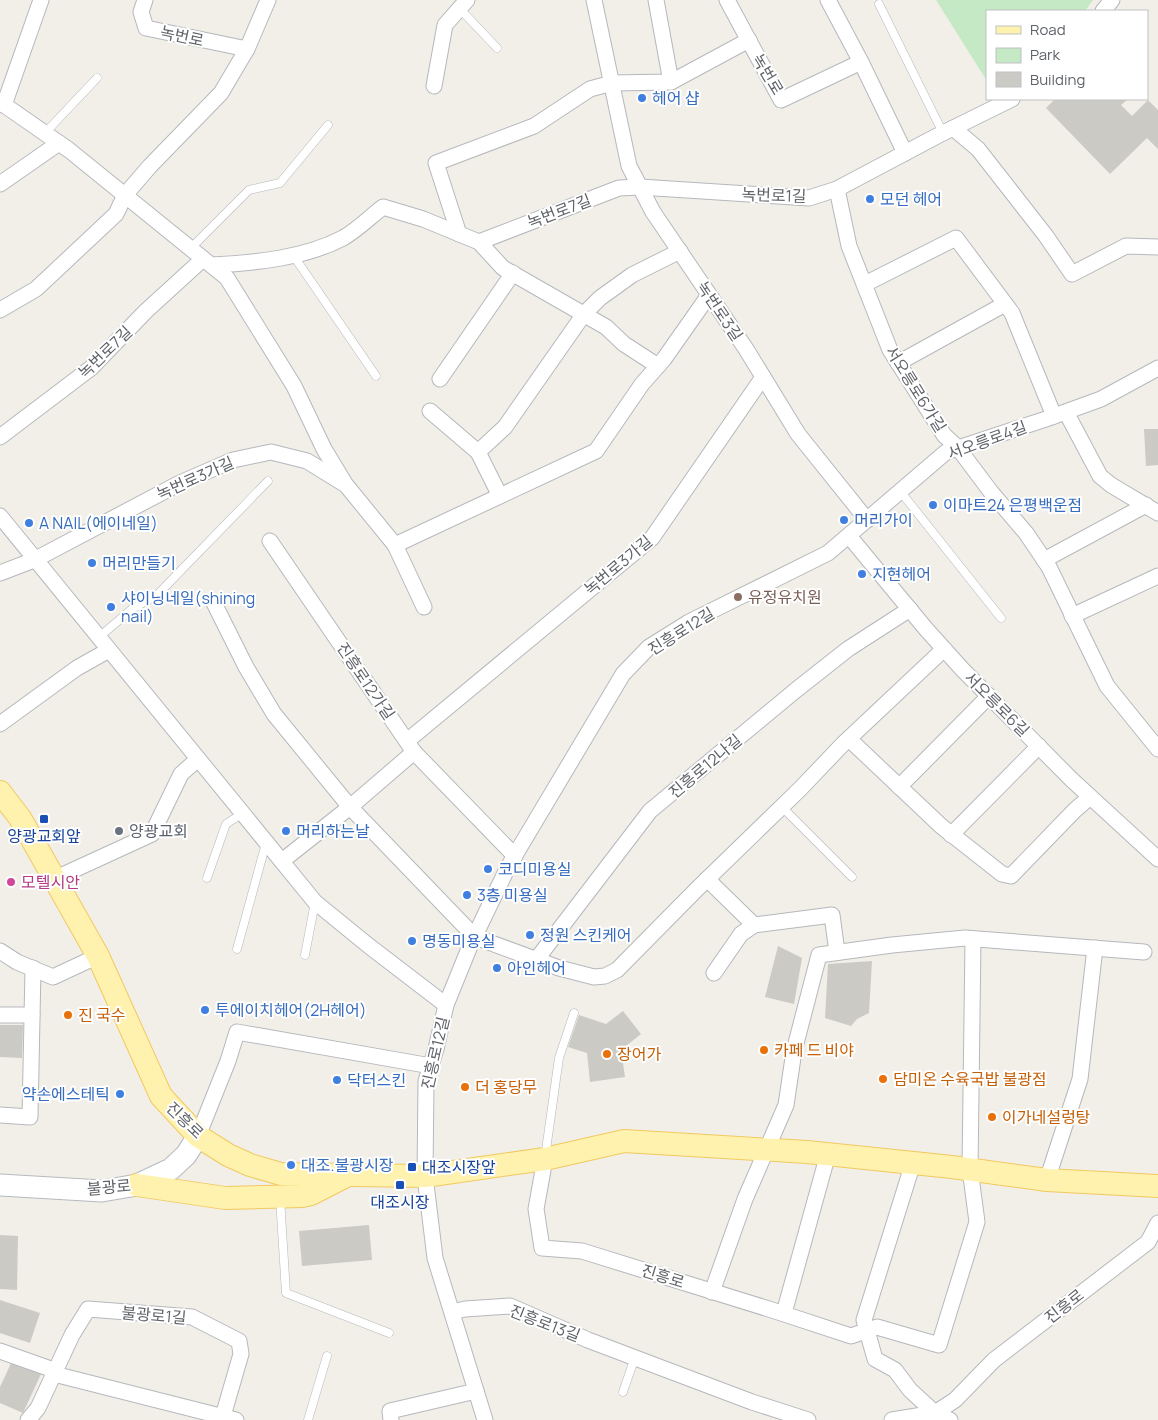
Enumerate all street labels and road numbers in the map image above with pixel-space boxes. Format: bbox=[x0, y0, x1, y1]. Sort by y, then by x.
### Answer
street label: 녹번로 bbox=[158, 21, 206, 51]
street label: 녹번로 bbox=[747, 49, 789, 99]
street label: 녹번로1길 bbox=[741, 183, 807, 207]
street label: 녹번로7길 bbox=[524, 189, 594, 233]
street label: 녹번로3길 bbox=[692, 277, 748, 345]
street label: 녹번로7길 bbox=[73, 321, 137, 383]
street label: 서오릉로6가길 bbox=[881, 342, 951, 436]
street label: 서오릉로4길 bbox=[944, 415, 1030, 465]
street label: 녹번로3가길 bbox=[153, 451, 237, 505]
street label: 녹번로3가길 bbox=[579, 530, 657, 600]
street label: 진흥로12길 bbox=[644, 602, 718, 660]
street label: 진흥로12가길 bbox=[332, 638, 400, 724]
street label: 서오릉로6길 bbox=[960, 667, 1034, 741]
street label: 진흥로12나길 bbox=[664, 729, 746, 803]
street label: 진흥로12길 bbox=[416, 1014, 454, 1092]
street label: 진흥로 bbox=[161, 1097, 209, 1143]
street label: 불광로 bbox=[86, 1174, 132, 1200]
street label: 진흥로 bbox=[639, 1259, 688, 1293]
street label: 진흥로 bbox=[1040, 1284, 1088, 1328]
street label: 진흥로13길 bbox=[507, 1299, 583, 1347]
street label: 불광로1길 bbox=[121, 1301, 187, 1329]

